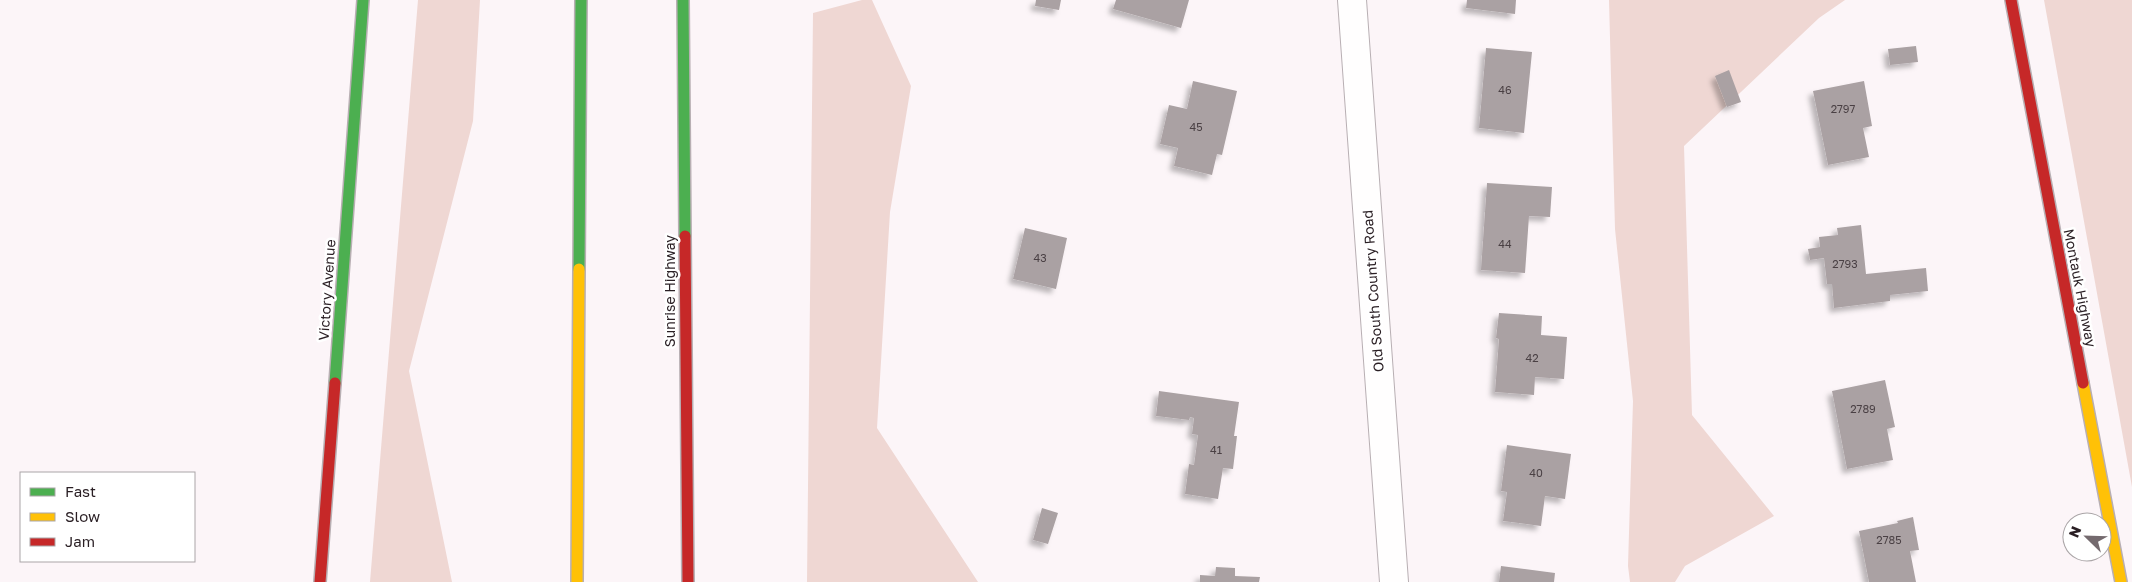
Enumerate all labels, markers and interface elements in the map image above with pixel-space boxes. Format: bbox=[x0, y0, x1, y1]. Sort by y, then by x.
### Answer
house number: 46 bbox=[1498, 83, 1512, 96]
house number: 2797 bbox=[1831, 102, 1856, 115]
house number: 45 bbox=[1189, 120, 1203, 133]
street label: Old South Country Road bbox=[1358, 209, 1387, 373]
street label: Montauk Highway bbox=[2061, 227, 2100, 349]
street label: Sunrise Highway bbox=[661, 235, 678, 347]
house number: 44 bbox=[1498, 237, 1512, 250]
street label: Victory Avenue bbox=[314, 239, 339, 341]
house number: 43 bbox=[1033, 251, 1047, 264]
house number: 2793 bbox=[1832, 257, 1858, 270]
house number: 42 bbox=[1525, 351, 1539, 364]
house number: 2789 bbox=[1850, 402, 1876, 415]
house number: 41 bbox=[1210, 443, 1222, 456]
house number: 40 bbox=[1529, 466, 1543, 479]
legend bbox=[20, 472, 195, 562]
text: Fast bbox=[65, 482, 96, 500]
text: Slow bbox=[65, 507, 100, 525]
north arrow bbox=[2062, 512, 2112, 562]
text: N bbox=[2065, 524, 2084, 540]
text: Jam bbox=[65, 532, 95, 550]
house number: 2785 bbox=[1876, 533, 1902, 546]

